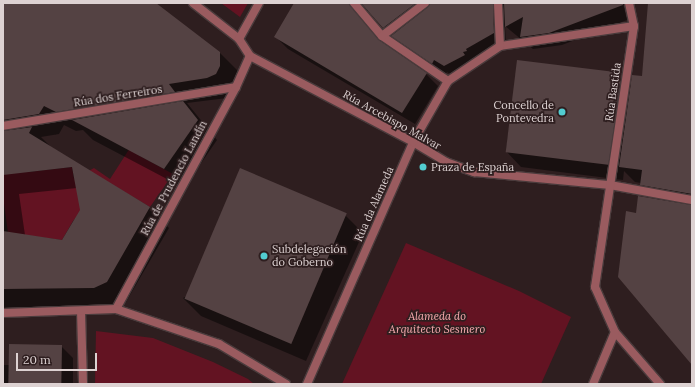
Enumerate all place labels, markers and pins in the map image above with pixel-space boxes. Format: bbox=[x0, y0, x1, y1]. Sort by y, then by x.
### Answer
place label: Concello de Pontevedra bbox=[494, 99, 554, 125]
marker: Concello de Pontevedra bbox=[557, 107, 567, 117]
place label: Praza de España bbox=[431, 160, 514, 174]
marker: Praza de España bbox=[418, 162, 428, 172]
place label: Subdelegación do Goberno bbox=[272, 243, 346, 269]
marker: Subdelegación do Goberno bbox=[259, 251, 269, 261]

